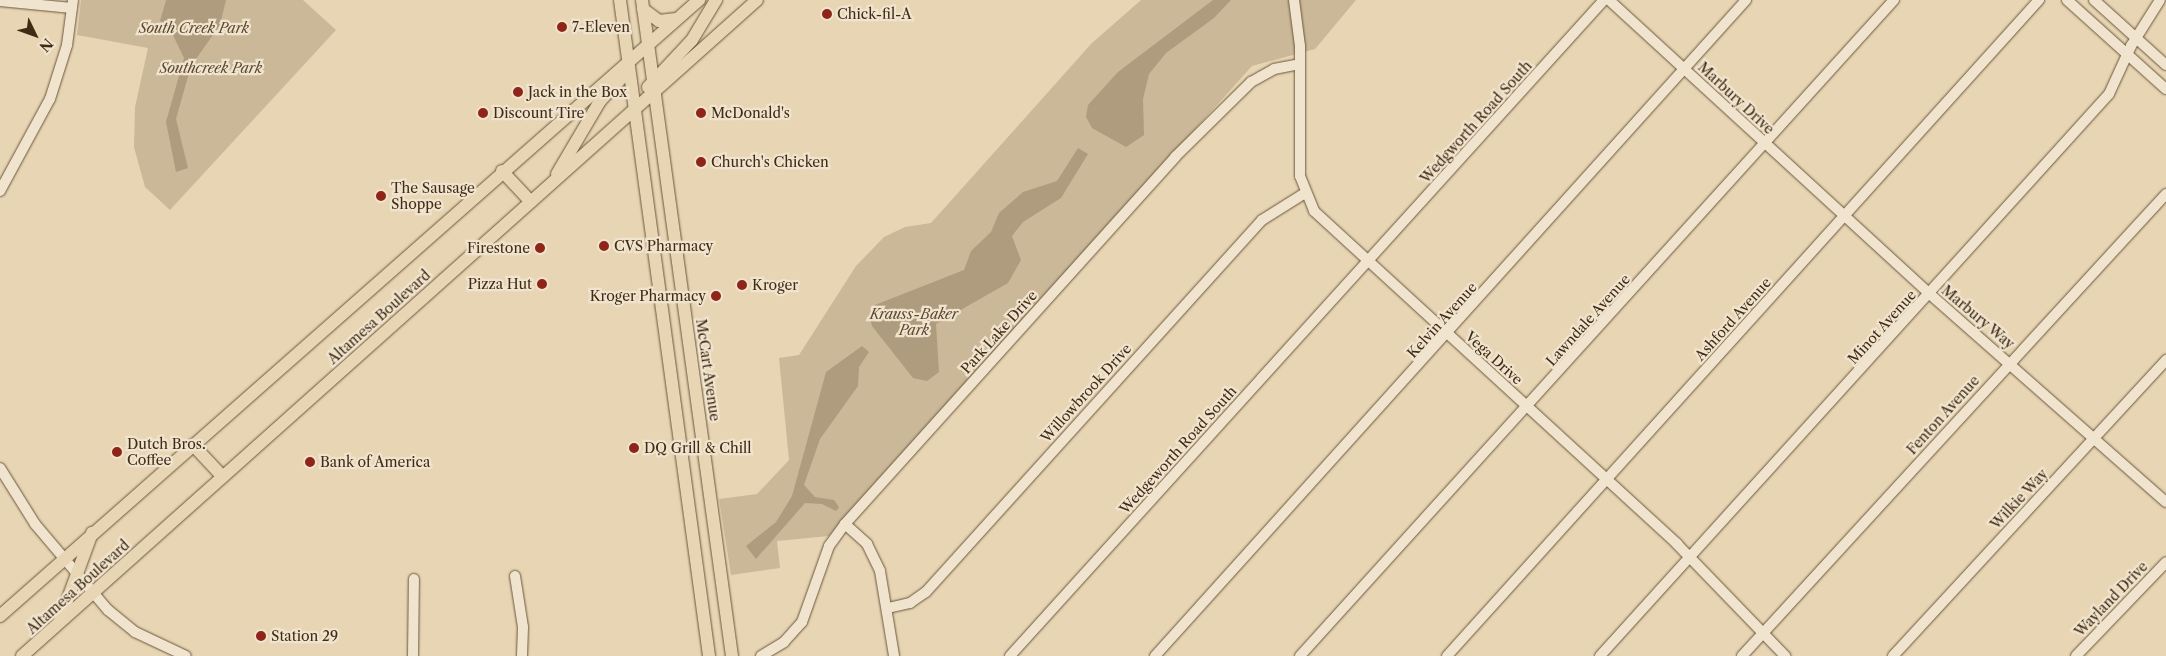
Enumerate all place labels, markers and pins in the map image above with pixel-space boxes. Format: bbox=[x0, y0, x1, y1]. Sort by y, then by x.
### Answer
place label: Chick-fil-A bbox=[837, 6, 912, 22]
marker: Chick-fil-A bbox=[821, 8, 833, 20]
place label: 7-Eleven bbox=[572, 19, 630, 35]
marker: 7-Eleven bbox=[556, 21, 568, 33]
place label: Jack in the Box bbox=[528, 84, 627, 100]
marker: Jack in the Box bbox=[512, 86, 524, 98]
place label: Discount Tire bbox=[493, 105, 585, 121]
place label: McDonald's bbox=[711, 105, 790, 121]
marker: Discount Tire bbox=[477, 107, 489, 119]
marker: McDonald's bbox=[695, 107, 707, 119]
place label: Church's Chicken bbox=[711, 154, 829, 170]
marker: Church's Chicken bbox=[695, 156, 707, 168]
place label: The Sausage Shoppe bbox=[391, 180, 475, 212]
marker: The Sausage Shoppe bbox=[375, 190, 387, 202]
place label: CVS Pharmacy bbox=[614, 238, 713, 254]
place label: Firestone bbox=[467, 240, 530, 256]
marker: CVS Pharmacy bbox=[598, 240, 610, 252]
marker: Firestone bbox=[534, 242, 546, 254]
place label: Pizza Hut bbox=[468, 276, 532, 292]
place label: Kroger bbox=[752, 277, 798, 293]
marker: Pizza Hut bbox=[536, 278, 548, 290]
marker: Kroger bbox=[736, 279, 748, 291]
place label: Kroger Pharmacy bbox=[589, 288, 706, 304]
marker: Kroger Pharmacy bbox=[710, 290, 722, 302]
place label: Dutch Bros. Coffee bbox=[127, 436, 206, 468]
place label: DQ Grill & Chill bbox=[644, 440, 751, 456]
marker: DQ Grill & Chill bbox=[628, 442, 640, 454]
marker: Dutch Bros. Coffee bbox=[111, 446, 123, 458]
place label: Bank of America bbox=[320, 454, 431, 470]
marker: Bank of America bbox=[304, 456, 316, 468]
place label: Station 29 bbox=[271, 628, 338, 644]
marker: Station 29 bbox=[255, 630, 267, 642]

